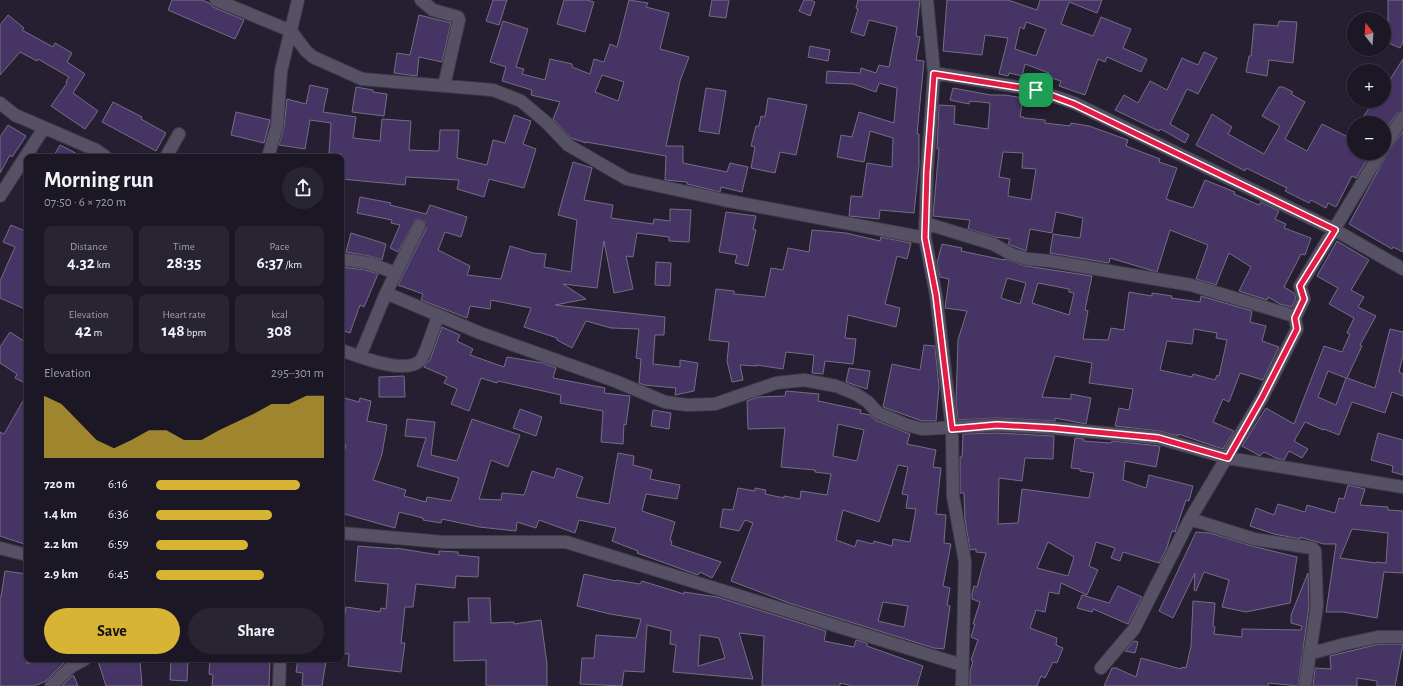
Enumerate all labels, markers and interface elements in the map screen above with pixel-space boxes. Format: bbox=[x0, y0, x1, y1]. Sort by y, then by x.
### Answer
north arrow bbox=[1347, 12, 1391, 56]
map controls bbox=[1347, 12, 1391, 160]
button: + bbox=[1347, 64, 1391, 108]
pin bbox=[1019, 73, 1053, 107]
icon: arrive bbox=[1025, 79, 1047, 101]
button: − bbox=[1347, 116, 1391, 160]
button: share bbox=[282, 167, 324, 209]
text: Morning run bbox=[44, 169, 154, 191]
text: 07:50 · 6 × 720 m bbox=[44, 196, 126, 209]
text: Distance bbox=[70, 241, 107, 252]
text: Time bbox=[173, 241, 195, 252]
text: Pace bbox=[269, 241, 289, 252]
text: 4.32 bbox=[67, 254, 95, 271]
text: 28:35 bbox=[167, 254, 201, 271]
text: 6:37 bbox=[257, 254, 283, 271]
text: km bbox=[95, 259, 110, 270]
text: /km bbox=[283, 259, 302, 270]
text: Elevation bbox=[69, 309, 109, 320]
text: Heart rate bbox=[162, 309, 206, 320]
text: kcal bbox=[271, 309, 288, 320]
text: 42 bbox=[75, 322, 92, 339]
text: 148 bbox=[162, 322, 185, 339]
text: 308 bbox=[267, 322, 292, 339]
text: m bbox=[92, 327, 102, 338]
text: bpm bbox=[185, 327, 206, 338]
text: Elevation bbox=[44, 367, 91, 380]
text: 295–301 m bbox=[271, 367, 324, 380]
text: 720 m bbox=[44, 478, 75, 491]
text: 6:16 bbox=[108, 478, 128, 491]
text: 1.4 km bbox=[44, 508, 77, 521]
text: 6:36 bbox=[108, 508, 129, 521]
text: 2.2 km bbox=[44, 538, 78, 551]
text: 6:59 bbox=[108, 538, 129, 551]
text: 2.9 km bbox=[44, 568, 78, 581]
text: 6:45 bbox=[108, 568, 129, 581]
button: Save bbox=[44, 608, 180, 654]
button: Share bbox=[188, 608, 324, 654]

